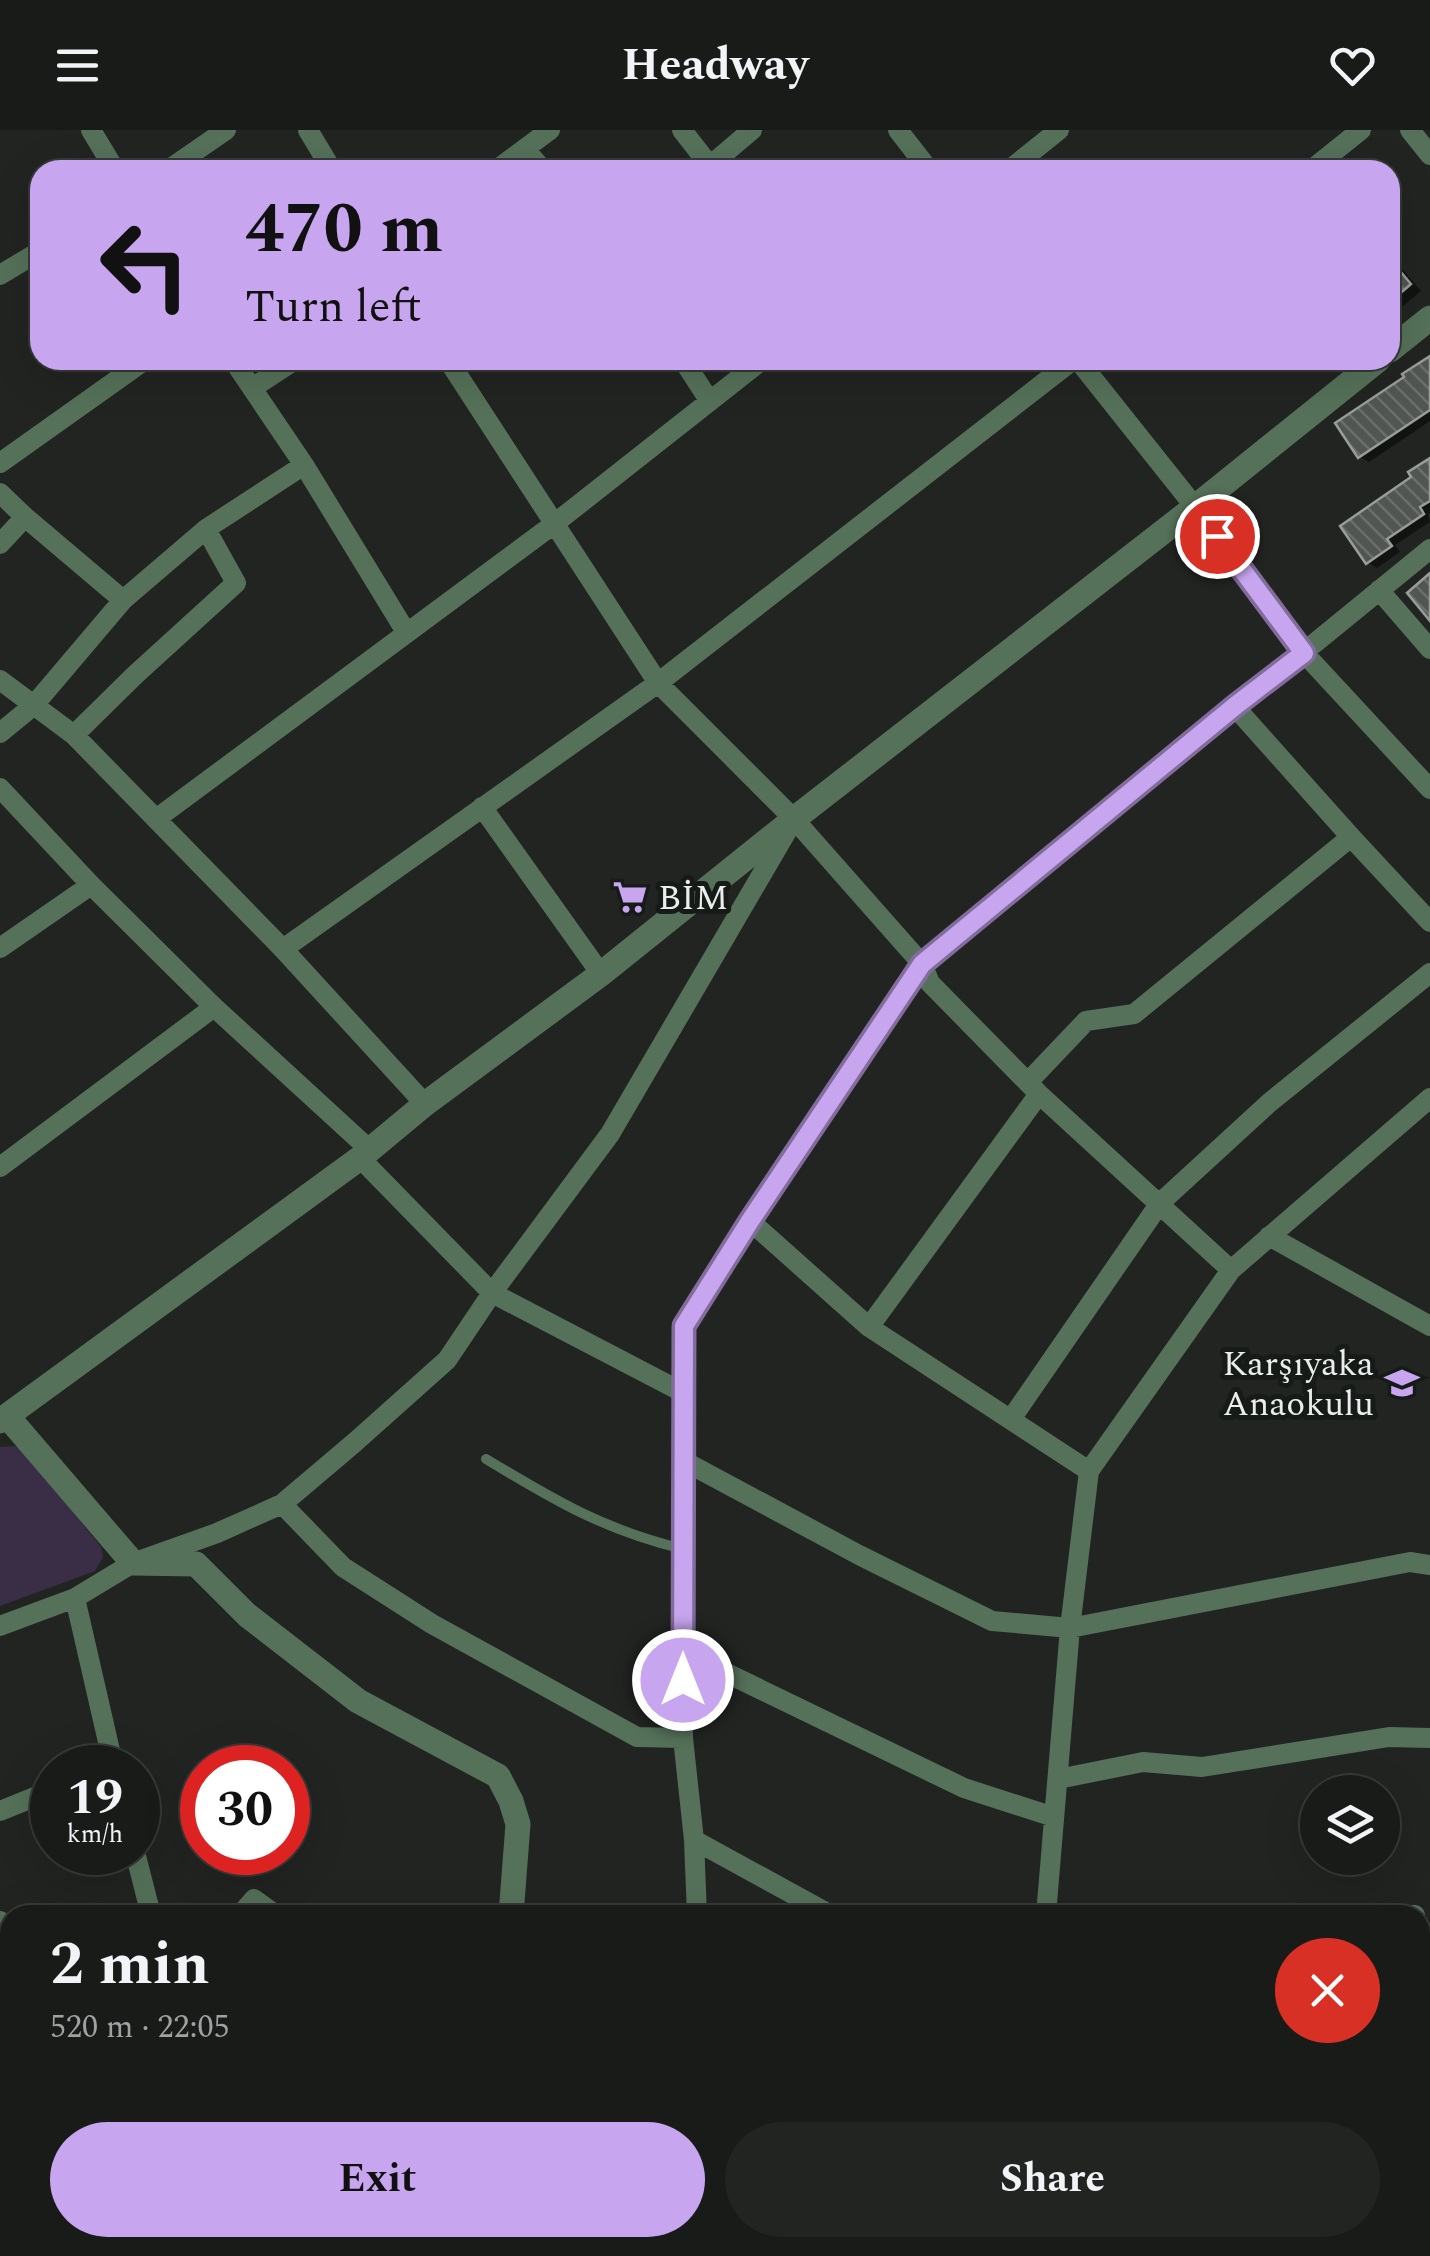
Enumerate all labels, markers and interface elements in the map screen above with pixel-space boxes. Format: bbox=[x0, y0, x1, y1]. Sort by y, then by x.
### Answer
text: Headway bbox=[622, 31, 808, 100]
icon: menu bbox=[50, 38, 105, 93]
icon: heart bbox=[1325, 38, 1380, 93]
text: 470 m bbox=[245, 177, 443, 283]
icon: left bbox=[80, 200, 210, 330]
text: Turn left bbox=[245, 273, 422, 342]
pin bbox=[1175, 494, 1260, 579]
icon: arrive bbox=[1190, 509, 1245, 564]
place label: BİM bbox=[658, 872, 728, 925]
supermarket icon: BİM bbox=[611, 878, 649, 916]
place label: Karşıyaka Anaokulu bbox=[1223, 1338, 1374, 1431]
school or university icon: Karşıyaka Anaokulu bbox=[1383, 1364, 1421, 1402]
position arrow bbox=[631, 1628, 735, 1732]
speed limit sign: 30 bbox=[180, 1745, 310, 1875]
text: 19 bbox=[67, 1760, 123, 1836]
map controls bbox=[1300, 1775, 1400, 1875]
button: layers bbox=[1300, 1775, 1400, 1875]
text: km/h bbox=[67, 1816, 123, 1854]
text: 2 min bbox=[50, 1919, 210, 2011]
button: close bbox=[1275, 1938, 1380, 2043]
text: 520 m · 22:05 bbox=[50, 2003, 230, 2052]
button: Exit bbox=[50, 2122, 705, 2237]
button: Share bbox=[725, 2122, 1380, 2237]

